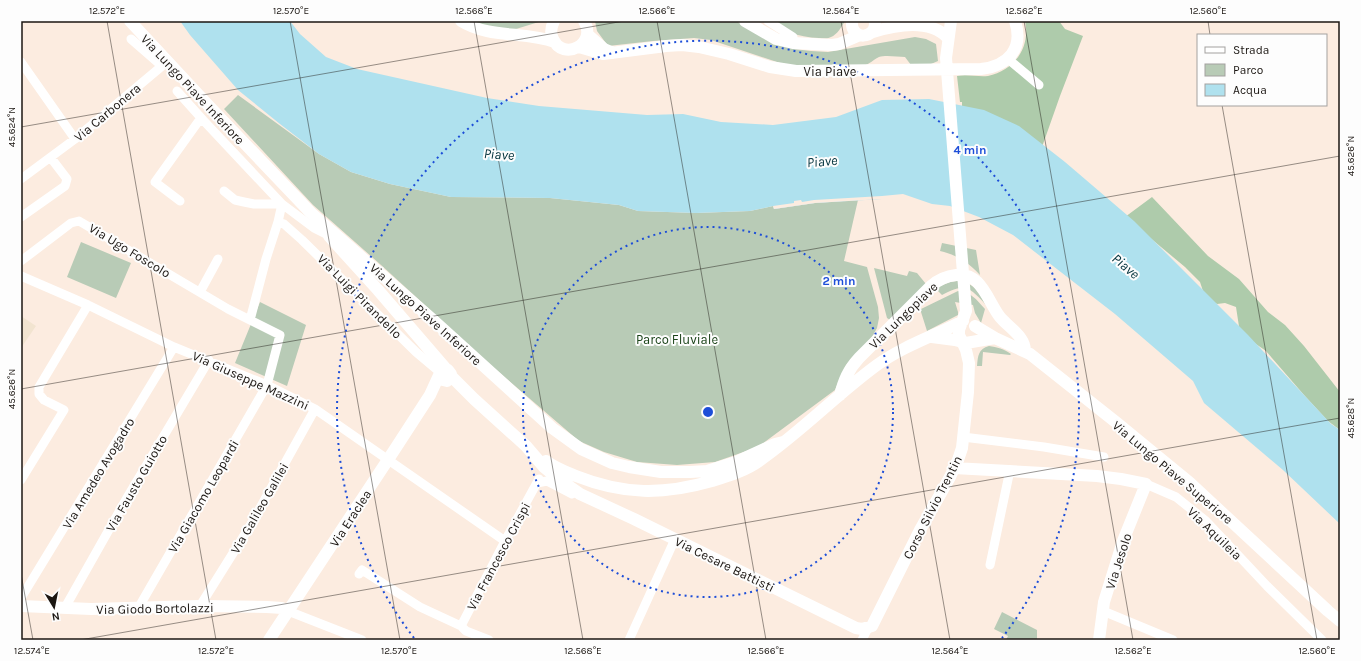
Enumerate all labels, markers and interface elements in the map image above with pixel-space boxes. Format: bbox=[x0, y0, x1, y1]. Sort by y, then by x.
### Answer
text: 12.572°E bbox=[89, 5, 125, 17]
text: 12.570°E bbox=[273, 5, 309, 17]
text: 12.568°E bbox=[455, 5, 493, 17]
text: 12.566°E bbox=[638, 5, 676, 17]
text: 12.564°E bbox=[823, 5, 859, 17]
text: 12.562°E bbox=[1005, 5, 1043, 17]
text: 12.560°E bbox=[1189, 5, 1227, 17]
street label: Via Lungo Piave Inferiore bbox=[138, 31, 248, 148]
legend bbox=[1197, 34, 1327, 106]
text: Strada bbox=[1233, 43, 1269, 57]
text: Parco bbox=[1233, 63, 1263, 77]
street label: Via Piave bbox=[804, 64, 857, 79]
street label: Via Carbonera bbox=[71, 80, 144, 145]
text: Acqua bbox=[1233, 83, 1267, 97]
text: 45.624°N bbox=[6, 107, 18, 147]
text: 45.626°N bbox=[1345, 136, 1357, 176]
text: 4 min bbox=[954, 143, 986, 157]
water label: Piave bbox=[483, 145, 515, 164]
water label: Piave bbox=[806, 152, 839, 171]
street label: Via Ugo Foscolo bbox=[86, 220, 173, 281]
water label: Piave bbox=[1108, 250, 1143, 283]
street label: Via Luigi Pirandello bbox=[314, 251, 405, 342]
street label: Via Lungo Piave Inferiore bbox=[367, 260, 485, 369]
text: 2 min bbox=[822, 274, 856, 288]
street label: Via Lungopiave bbox=[866, 279, 941, 352]
park label: Parco Fluviale bbox=[636, 332, 718, 347]
street label: Via Giuseppe Mazzini bbox=[190, 348, 311, 413]
text: 45.626°N bbox=[6, 369, 18, 409]
text: 45.628°N bbox=[1345, 398, 1357, 438]
centre of rings bbox=[701, 405, 715, 419]
street label: Via Amedeo Avogadro bbox=[59, 415, 138, 532]
street label: Via Lungo Piave Superiore bbox=[1110, 418, 1236, 527]
street label: Via Fausto Guiotto bbox=[103, 432, 170, 534]
street label: Via Giacomo Leopardi bbox=[165, 437, 242, 555]
street label: Corso Silvio Trentin bbox=[900, 453, 965, 561]
street label: Via Galileo Galilei bbox=[227, 460, 291, 556]
street label: Via Eraclea bbox=[326, 487, 374, 550]
street label: Via Francesco Crispi bbox=[464, 500, 533, 613]
street label: Via Aquileia bbox=[1184, 504, 1245, 564]
street label: Via Jesolo bbox=[1102, 531, 1135, 591]
street label: Via Cesare Battisti bbox=[673, 534, 777, 595]
north arrow bbox=[34, 587, 74, 627]
street label: Via Giodo Bortolazzi bbox=[96, 600, 214, 617]
text: N bbox=[51, 609, 61, 623]
text: 12.574°E bbox=[14, 645, 50, 657]
text: 12.572°E bbox=[198, 645, 234, 657]
text: 12.570°E bbox=[381, 645, 417, 657]
text: 12.568°E bbox=[564, 645, 602, 657]
text: 12.566°E bbox=[747, 645, 785, 657]
text: 12.564°E bbox=[932, 645, 968, 657]
text: 12.562°E bbox=[1114, 645, 1152, 657]
text: 12.560°E bbox=[1298, 645, 1336, 657]

